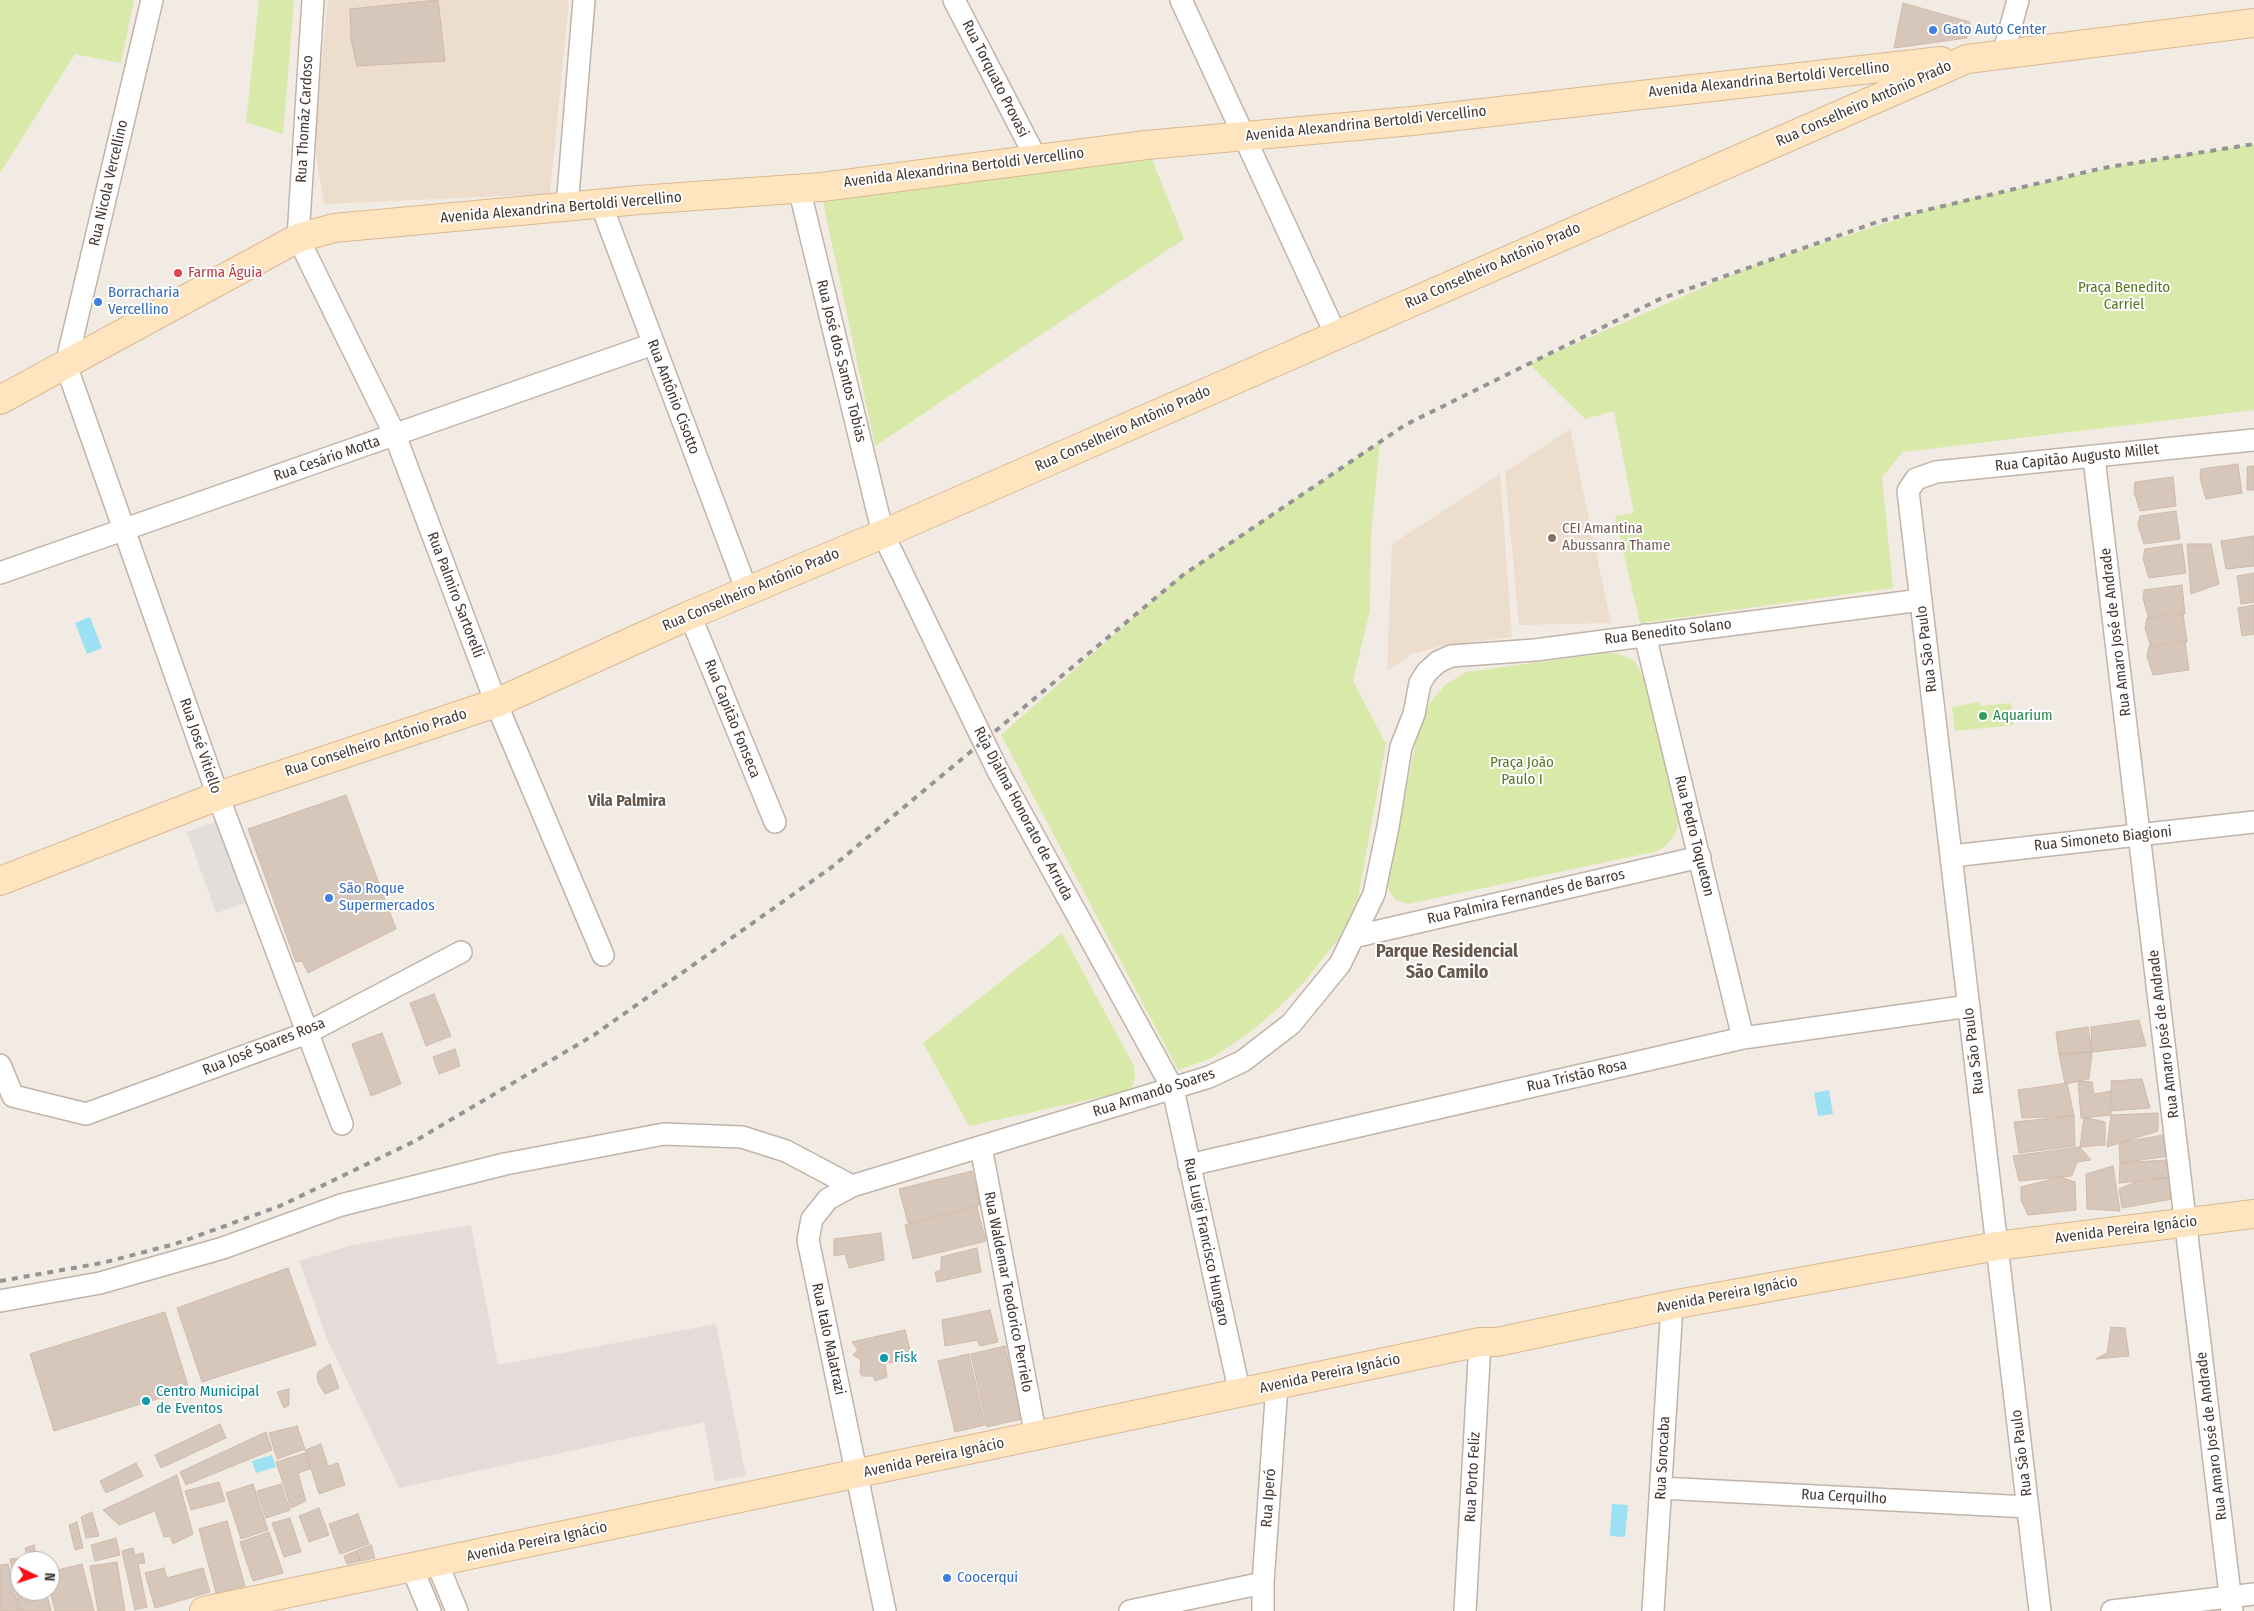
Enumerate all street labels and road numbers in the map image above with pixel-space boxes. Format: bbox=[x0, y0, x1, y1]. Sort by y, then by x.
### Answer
street label: Rua Torquato Provasi bbox=[958, 17, 1032, 141]
street label: Rua Thomáz Cardoso bbox=[293, 55, 317, 183]
street label: Rua Conselheiro Antônio Prado bbox=[1773, 57, 1955, 151]
street label: Avenida Alexandrina Bertoldi Vercellino bbox=[1648, 58, 1890, 102]
street label: Avenida Alexandrina Bertoldi Vercellino bbox=[1245, 102, 1487, 146]
street label: Rua Nicola Vercellino bbox=[86, 118, 132, 248]
street label: Avenida Alexandrina Bertoldi Vercellino bbox=[843, 144, 1085, 192]
street label: Avenida Alexandrina Bertoldi Vercellino bbox=[440, 188, 682, 228]
street label: Rua Conselheiro Antônio Prado bbox=[1402, 219, 1584, 313]
street label: Rua José dos Santos Tobias bbox=[812, 278, 870, 444]
street label: Rua Antônio Cisotto bbox=[643, 337, 703, 457]
street label: Rua Conselheiro Antônio Prado bbox=[1032, 382, 1214, 476]
street label: Rua Cesário Motta bbox=[271, 432, 383, 486]
street label: Rua Capitão Augusto Millet bbox=[1994, 440, 2160, 476]
street label: Rua Palmiro Sartorelli bbox=[423, 530, 487, 660]
street label: Rua Conselheiro Antônio Prado bbox=[660, 545, 842, 635]
street label: Rua Amaro José de Andrade bbox=[2097, 547, 2135, 717]
street label: Rua São Paulo bbox=[1913, 605, 1941, 693]
street label: Rua Benedito Solano bbox=[1603, 615, 1733, 649]
street label: Rua Capitão Fonseca bbox=[700, 657, 764, 781]
street label: Rua José Vitiello bbox=[175, 696, 225, 796]
street label: Rua Conselheiro Antônio Prado bbox=[283, 705, 469, 781]
street label: Rua Djalma Honorato de Arruda bbox=[969, 724, 1077, 904]
street label: Rua Pedro Toqueton bbox=[1670, 774, 1718, 898]
street label: Rua Simoneto Biagioni bbox=[2033, 823, 2173, 855]
street label: Rua Palmira Fernandes de Barros bbox=[1425, 865, 1627, 929]
street label: Rua Amaro José de Andrade bbox=[2145, 949, 2183, 1119]
street label: Rua São Paulo bbox=[1960, 1007, 1988, 1095]
street label: Rua José Soares Rosa bbox=[200, 1014, 328, 1080]
street label: Rua Tristão Rosa bbox=[1525, 1056, 1629, 1096]
street label: Rua Armando Soares bbox=[1091, 1065, 1217, 1121]
street label: Rua Luigi Francisco Hungaro bbox=[1179, 1156, 1233, 1328]
street label: Rua Waldemar Teodorico Perrielo bbox=[980, 1190, 1036, 1394]
street label: Avenida Pereira Ignácio bbox=[2054, 1212, 2198, 1248]
street label: Avenida Pereira Ignácio bbox=[1655, 1272, 1799, 1318]
street label: Rua Italo Malatrazi bbox=[807, 1281, 849, 1397]
street label: Avenida Pereira Ignácio bbox=[1258, 1350, 1402, 1398]
street label: Rua Amaro José de Andrade bbox=[2193, 1351, 2231, 1521]
street label: Rua São Paulo bbox=[2008, 1409, 2036, 1497]
street label: Rua Sorocaba bbox=[1652, 1416, 1674, 1500]
street label: Rua Porto Feliz bbox=[1462, 1431, 1484, 1523]
street label: Avenida Pereira Ignácio bbox=[862, 1434, 1006, 1482]
street label: Rua Iperó bbox=[1258, 1468, 1280, 1528]
street label: Rua Cerquilho bbox=[1801, 1486, 1887, 1508]
street label: Avenida Pereira Ignácio bbox=[465, 1518, 609, 1566]

